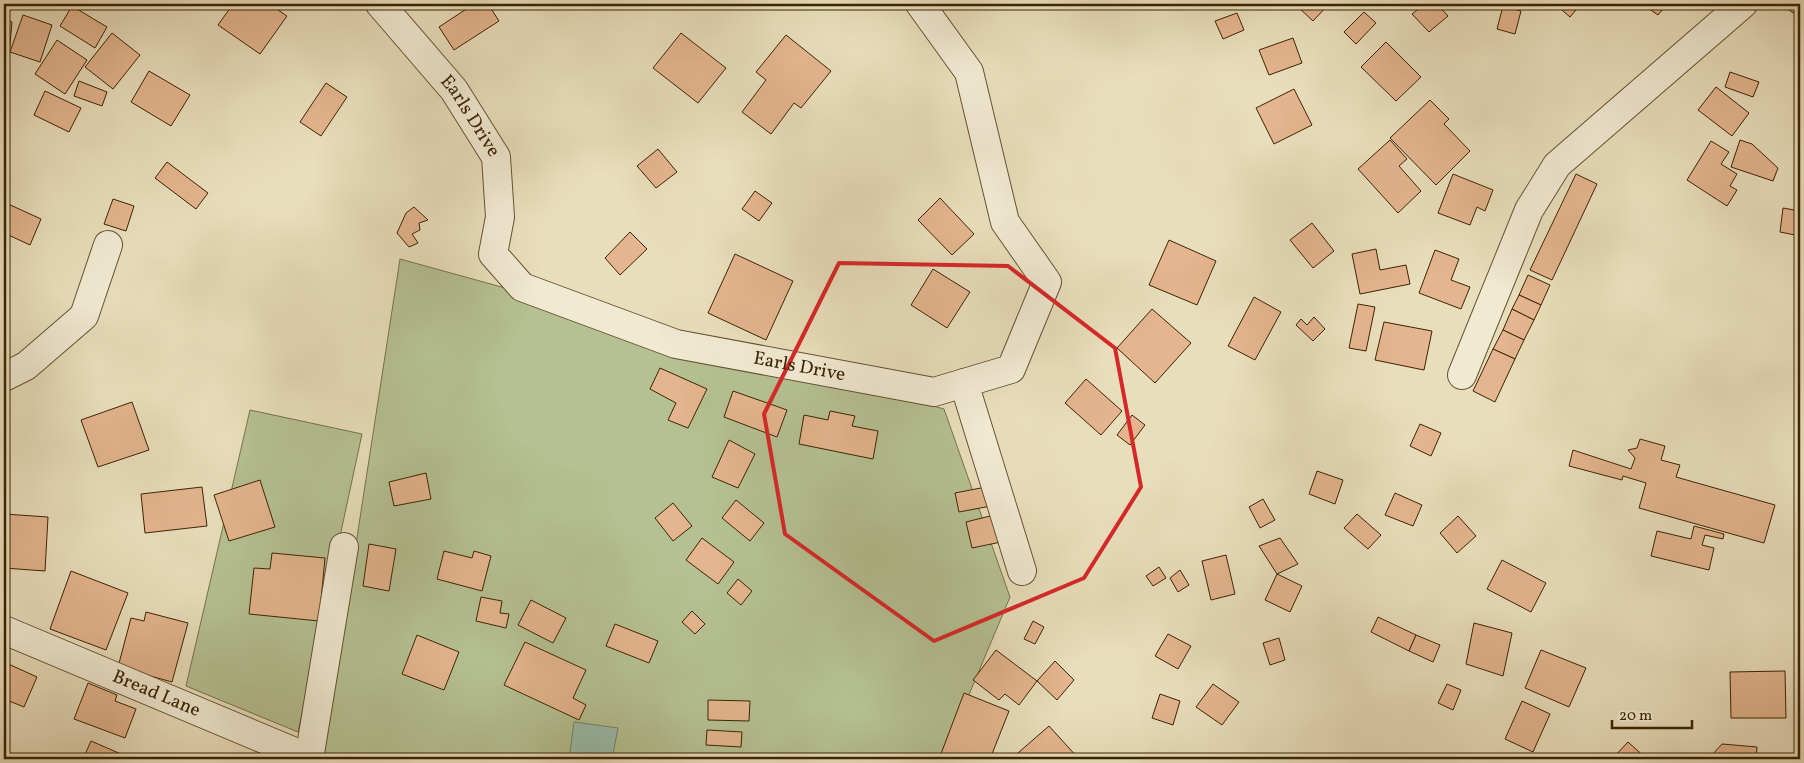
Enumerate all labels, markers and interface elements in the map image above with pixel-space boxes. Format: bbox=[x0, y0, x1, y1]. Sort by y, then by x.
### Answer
street label: Earls Drive bbox=[434, 69, 506, 162]
street label: Earls Drive bbox=[751, 346, 847, 388]
street label: Bread Lane bbox=[108, 664, 204, 724]
scale bar bbox=[1612, 698, 1692, 730]
text: 20 m bbox=[1619, 706, 1652, 727]

